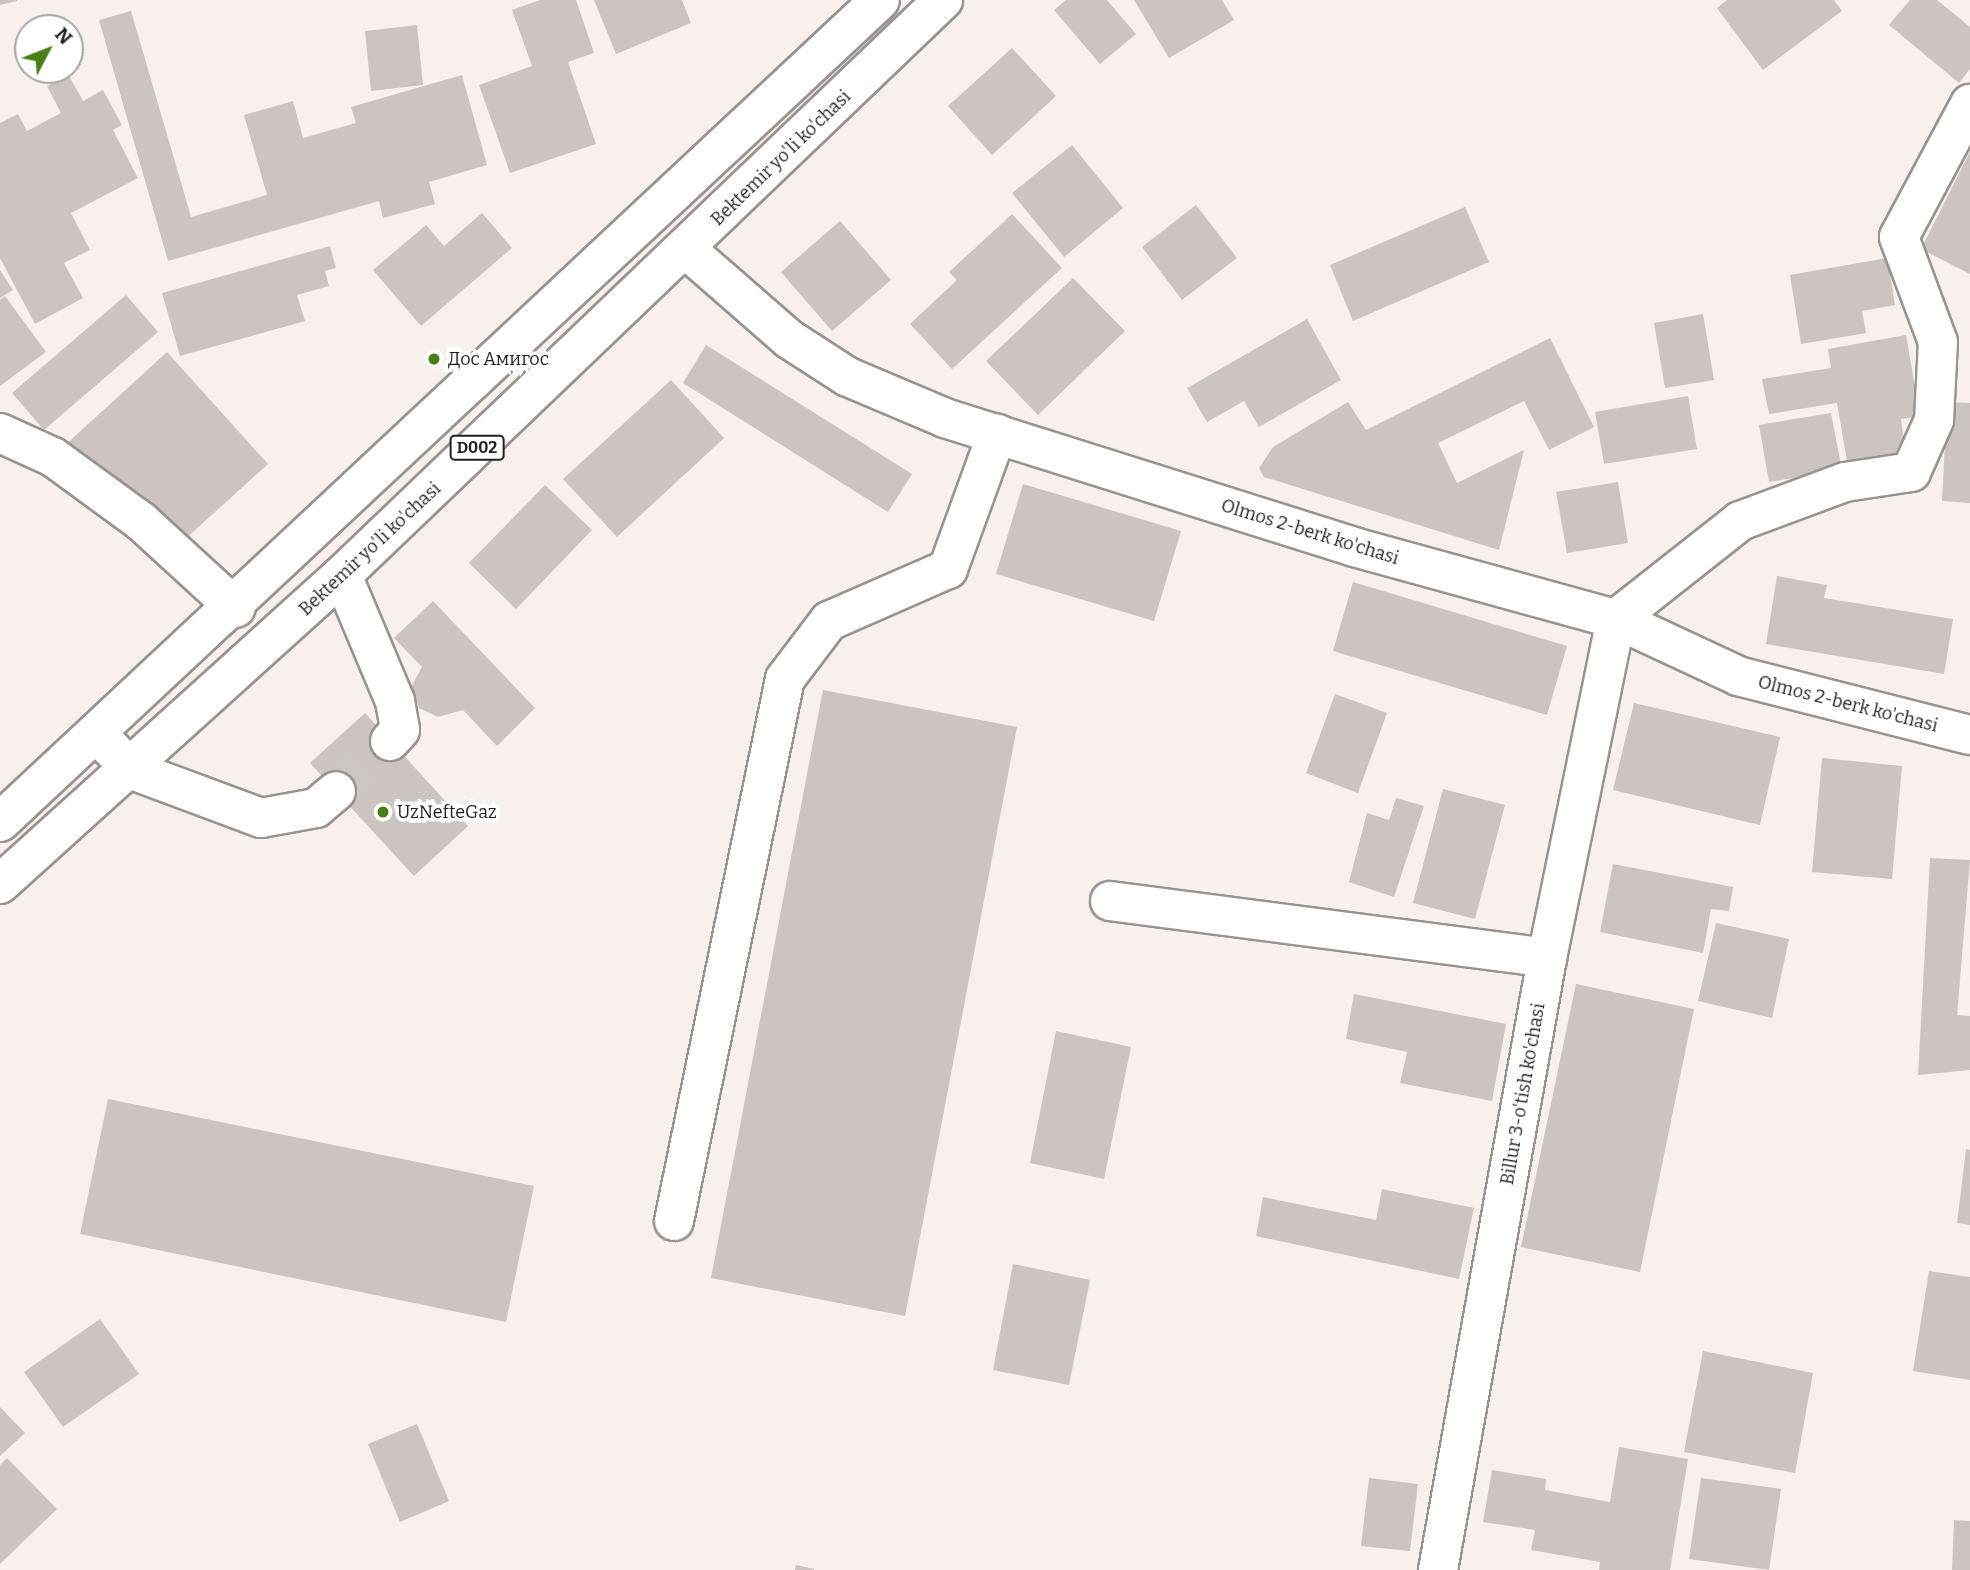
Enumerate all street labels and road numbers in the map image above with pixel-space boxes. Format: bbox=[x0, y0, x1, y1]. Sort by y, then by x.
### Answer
street label: Bektemir yo'li ko'chasi bbox=[707, 86, 855, 230]
road number: D002 bbox=[449, 436, 505, 461]
street label: Bektemir yo'li ko'chasi bbox=[295, 478, 445, 620]
street label: Olmos 2-berk ko'chasi bbox=[1219, 495, 1401, 569]
street label: Olmos 2-berk ko'chasi bbox=[1756, 671, 1940, 737]
street label: Billur 3-o'tish ko'chasi bbox=[1496, 1002, 1550, 1186]

